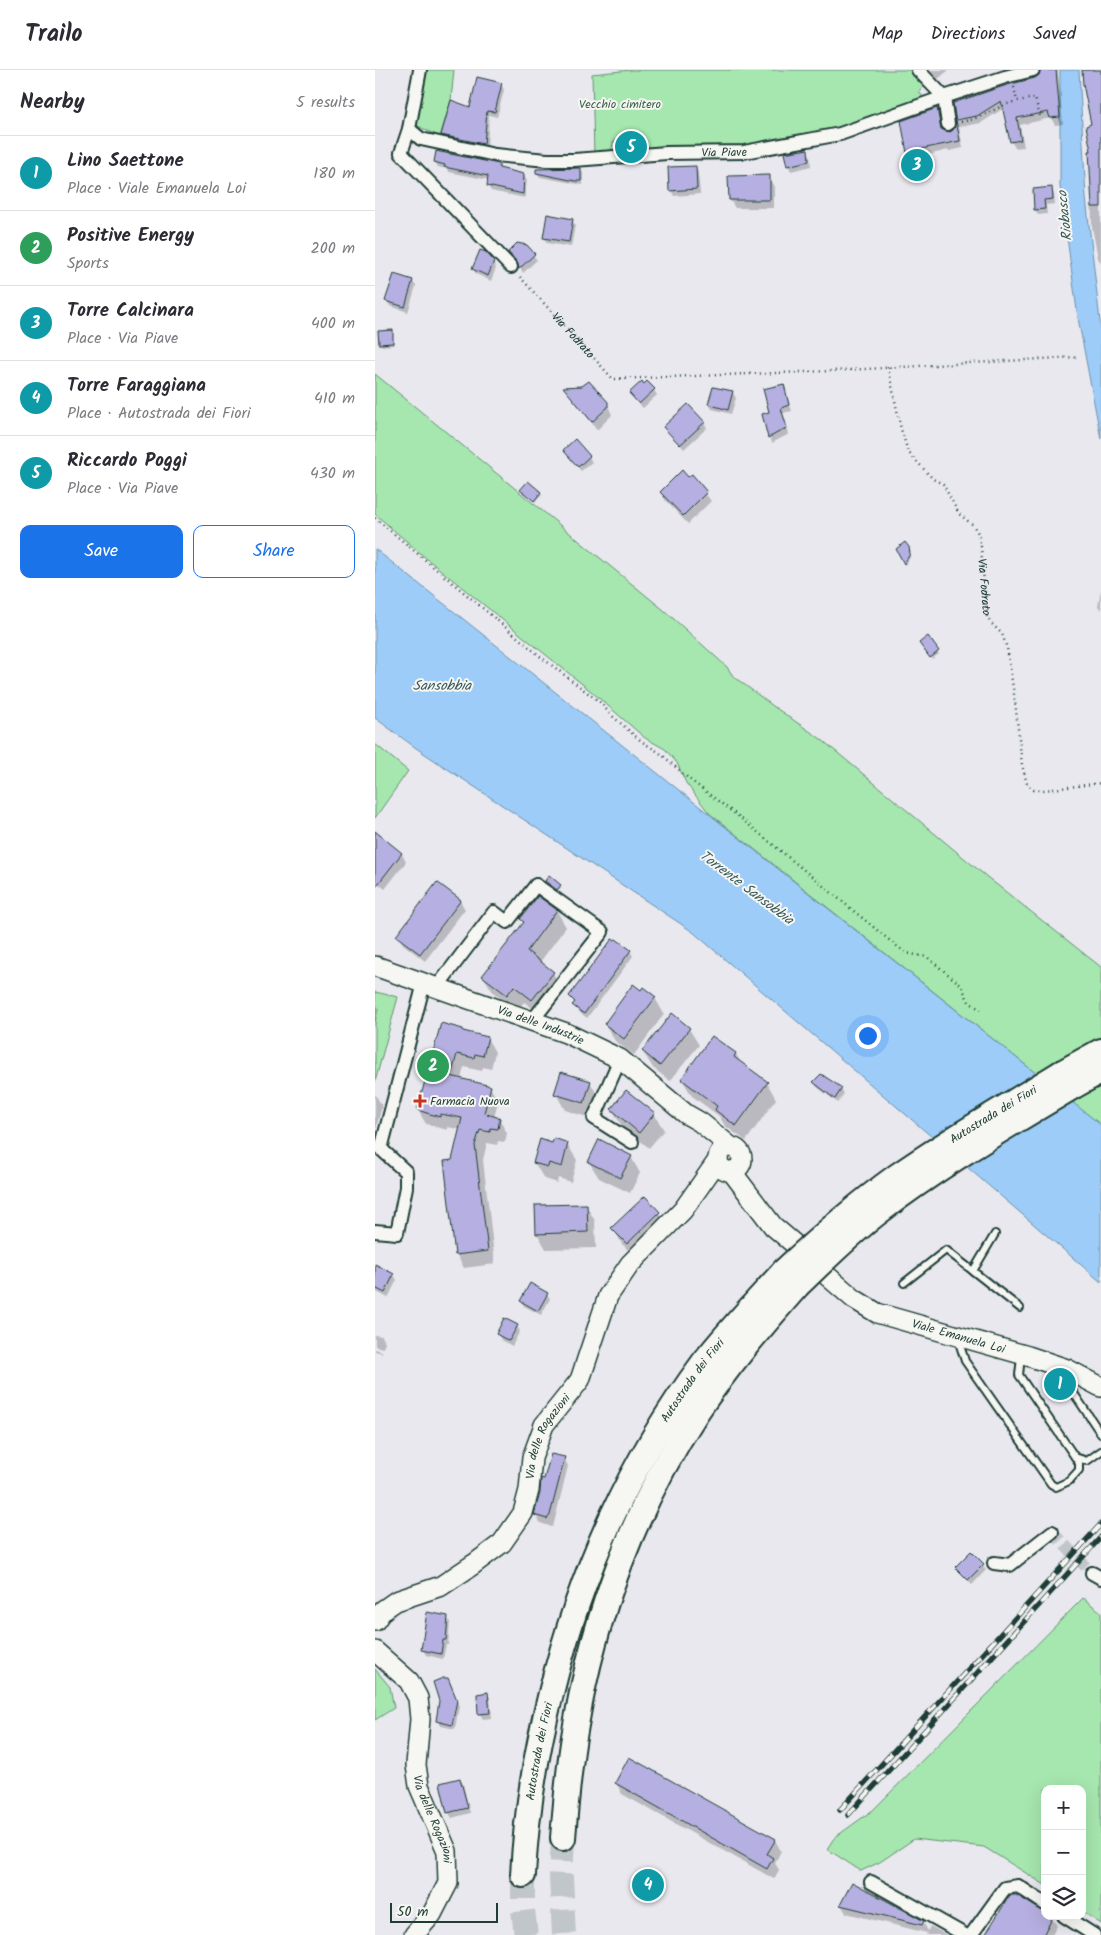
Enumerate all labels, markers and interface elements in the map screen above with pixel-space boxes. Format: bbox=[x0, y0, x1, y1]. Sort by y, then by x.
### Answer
text: Trailo bbox=[25, 15, 83, 54]
text: Map bbox=[871, 20, 903, 49]
text: Directions bbox=[931, 20, 1005, 49]
text: Saved bbox=[1033, 20, 1076, 49]
text: Nearby bbox=[20, 86, 85, 119]
text: 5 results bbox=[296, 90, 355, 115]
park label: Vecchio cimitero bbox=[579, 95, 661, 114]
pin: 5 bbox=[615, 128, 647, 166]
street label: Via Piave bbox=[701, 143, 749, 163]
text: Lino Saettone bbox=[67, 146, 184, 176]
pin: 3 bbox=[901, 146, 933, 184]
text: 1 bbox=[34, 161, 38, 186]
text: 180 m bbox=[313, 161, 355, 186]
text: Place · Viale Emanuela Loi bbox=[67, 176, 246, 201]
water label: Riobasco bbox=[1051, 188, 1079, 242]
text: Positive Energy bbox=[67, 221, 194, 251]
text: 2 bbox=[31, 236, 41, 261]
text: 200 m bbox=[311, 236, 355, 261]
text: Sports bbox=[67, 251, 109, 276]
text: Torre Calcinara bbox=[67, 296, 194, 326]
street label: Via Fodrato bbox=[547, 308, 599, 363]
text: 3 bbox=[32, 311, 40, 336]
text: 400 m bbox=[311, 311, 355, 336]
text: Place · Via Piave bbox=[67, 326, 178, 351]
text: Torre Faraggiana bbox=[67, 371, 206, 401]
text: 4 bbox=[32, 386, 40, 411]
text: 410 m bbox=[314, 386, 355, 411]
text: Place · Autostrada dei Fiori bbox=[67, 401, 251, 426]
text: Riccardo Poggi bbox=[67, 446, 187, 476]
text: 5 bbox=[32, 461, 40, 486]
text: 430 m bbox=[310, 461, 355, 486]
text: Place · Via Piave bbox=[67, 476, 178, 501]
button: Save bbox=[20, 525, 183, 578]
button: Share bbox=[193, 525, 355, 578]
street label: Via Fodrato bbox=[972, 558, 996, 616]
water label: Sansobbia bbox=[413, 675, 473, 697]
water label: Torrente Sansobbia bbox=[695, 845, 799, 931]
street label: Via delle Industrie bbox=[495, 1001, 588, 1051]
your location bbox=[855, 1023, 881, 1049]
pin: 2 bbox=[417, 1047, 449, 1085]
street label: Autostrada dei Fiori bbox=[946, 1080, 1042, 1149]
place label: Farmacia Nuova bbox=[430, 1092, 510, 1111]
marker: Farmacia Nuova bbox=[414, 1095, 426, 1107]
street label: Viale Emanuela Loi bbox=[910, 1314, 1008, 1359]
street label: Autostrada dei Fiori bbox=[656, 1333, 730, 1426]
pin: 1 bbox=[1044, 1365, 1076, 1403]
street label: Via delle Rogazioni bbox=[521, 1389, 576, 1480]
street label: Autostrada dei Fiori bbox=[521, 1699, 559, 1801]
street label: Via delle Rogazioni bbox=[408, 1774, 456, 1865]
map controls bbox=[1041, 1785, 1086, 1920]
button: + bbox=[1041, 1785, 1086, 1830]
button: − bbox=[1041, 1830, 1086, 1875]
pin: 4 bbox=[632, 1866, 664, 1904]
button: layers bbox=[1041, 1875, 1086, 1920]
scale bar bbox=[390, 1900, 497, 1923]
text: 50 m bbox=[397, 1901, 428, 1923]

